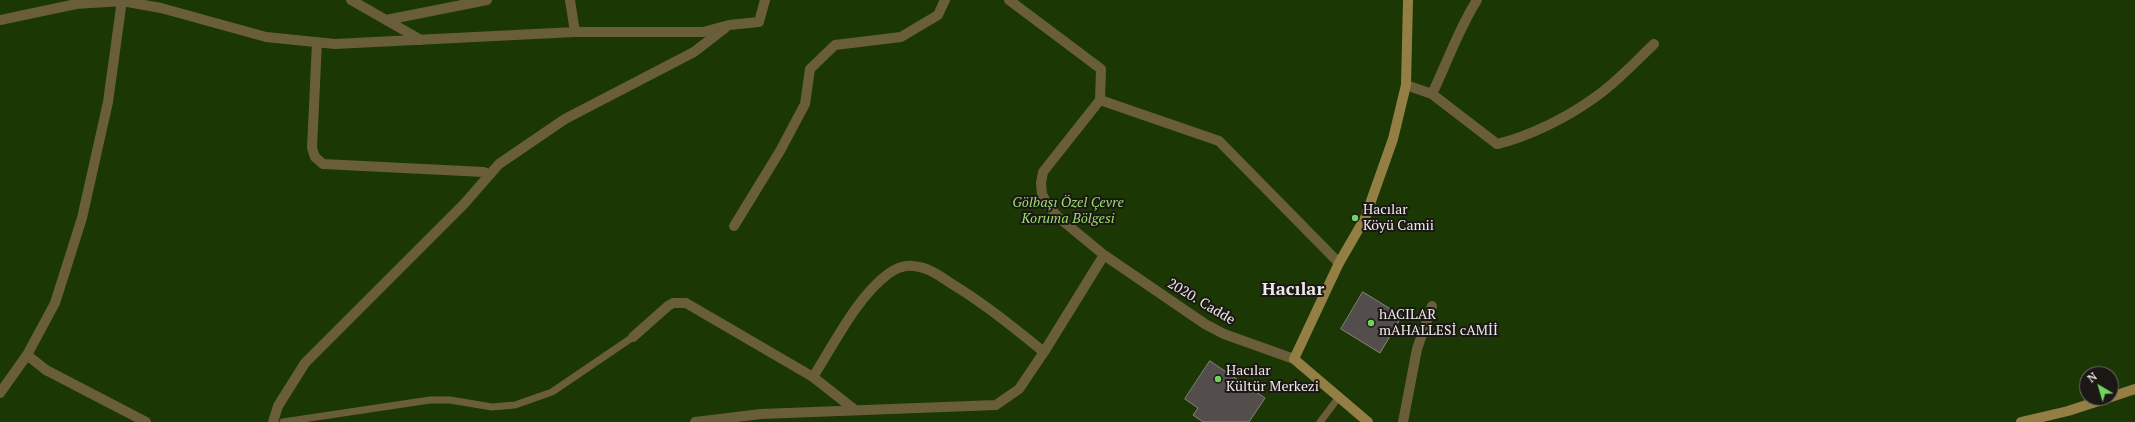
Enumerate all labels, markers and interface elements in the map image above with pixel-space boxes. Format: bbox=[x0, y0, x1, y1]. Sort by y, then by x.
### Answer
park label: Gölbaşı Özel Çevre Koruma Bölgesi bbox=[1012, 195, 1124, 228]
place label: Hacılar Köyü Camii bbox=[1363, 202, 1434, 234]
marker: Hacılar Köyü Camii bbox=[1350, 213, 1360, 223]
street label: 2020. Cadde bbox=[1164, 275, 1238, 329]
district label: Hacılar bbox=[1262, 279, 1324, 301]
place label: hACILAR mAHALLESİ cAMİİ bbox=[1379, 307, 1498, 340]
marker: hACILAR mAHALLESİ cAMİİ bbox=[1366, 318, 1376, 328]
place label: Hacılar Kültür Merkezi bbox=[1226, 363, 1319, 396]
north arrow bbox=[2079, 366, 2119, 406]
text: N bbox=[2085, 369, 2100, 385]
marker: Hacılar Kültür Merkezi bbox=[1213, 374, 1223, 384]

